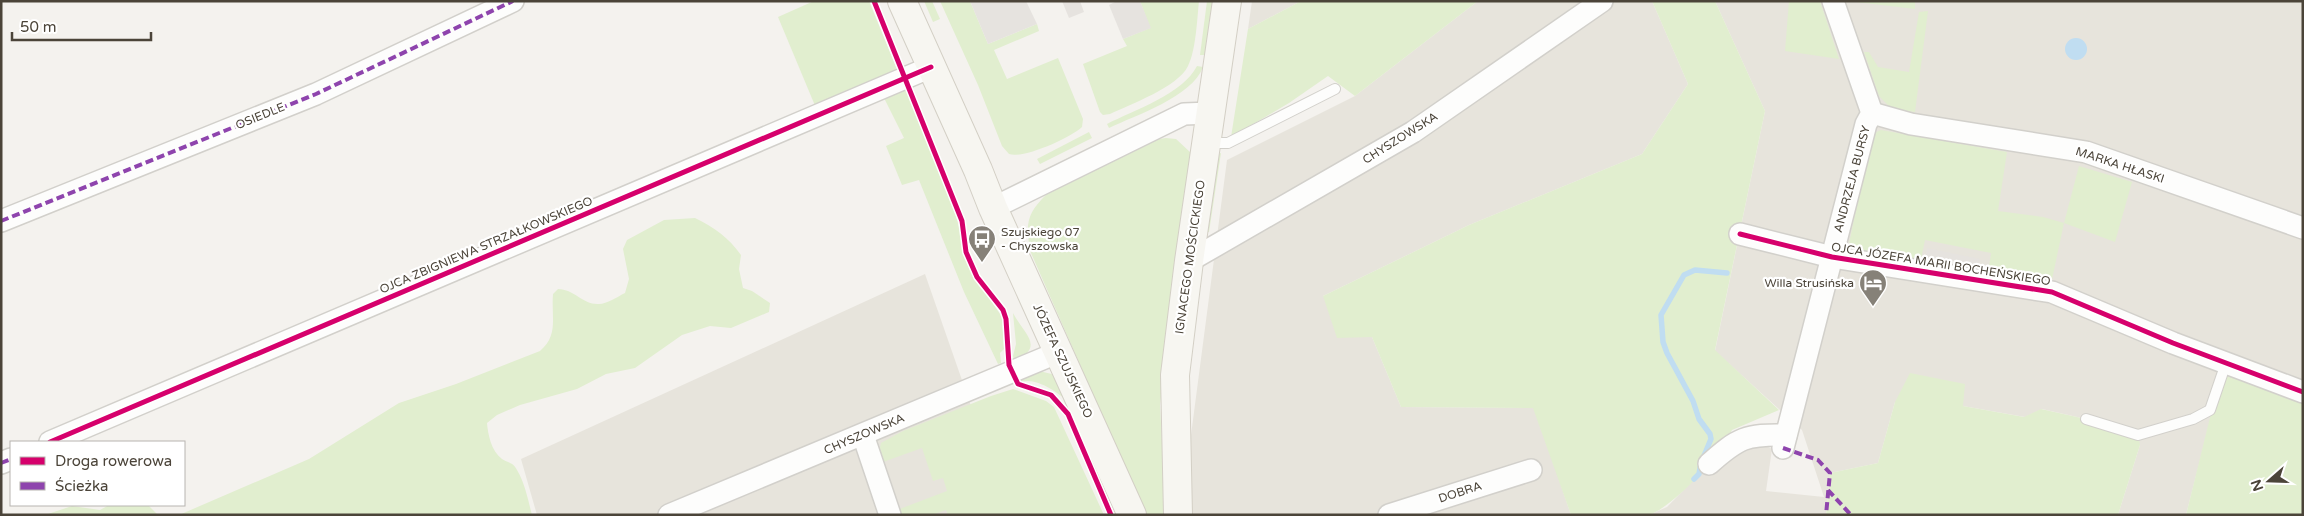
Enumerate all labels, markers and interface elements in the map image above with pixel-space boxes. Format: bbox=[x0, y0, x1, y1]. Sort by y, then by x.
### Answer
scale bar bbox=[12, 10, 151, 42]
text: 50 m bbox=[20, 18, 57, 36]
street label: OSIEDLE bbox=[233, 100, 287, 132]
street label: CHYSZOWSKA bbox=[1360, 109, 1440, 167]
street label: ANDRZEJA BURSY bbox=[1831, 124, 1873, 234]
street label: MARKA HŁASKI bbox=[2074, 144, 2166, 186]
street label: IGNACEGO MOŚCICKIEGO bbox=[1172, 179, 1208, 335]
street label: OJCA ZBIGNIEWA STRZAŁKOWSKIEGO bbox=[377, 194, 595, 296]
bus stop icon: Szujskiego 07 - Chyszowska bbox=[967, 224, 997, 263]
place label: Szujskiego 07 - Chyszowska bbox=[1001, 225, 1080, 253]
street label: OJCA JÓZEFA MARII BOCHEŃSKIEGO bbox=[1830, 240, 2052, 288]
hotel icon: Willa Strusińska bbox=[1858, 268, 1888, 307]
place label: Willa Strusińska bbox=[1765, 276, 1854, 290]
street label: JÓZEFA SZUJSKIEGO bbox=[1030, 302, 1096, 421]
street label: CHYSZOWSKA bbox=[822, 411, 906, 457]
legend bbox=[10, 441, 185, 506]
text: Droga rowerowa bbox=[55, 452, 172, 470]
north arrow bbox=[2244, 456, 2294, 506]
text: Ścieżka bbox=[55, 477, 108, 495]
text: N bbox=[2247, 477, 2267, 493]
street label: DOBRA bbox=[1437, 478, 1483, 506]

